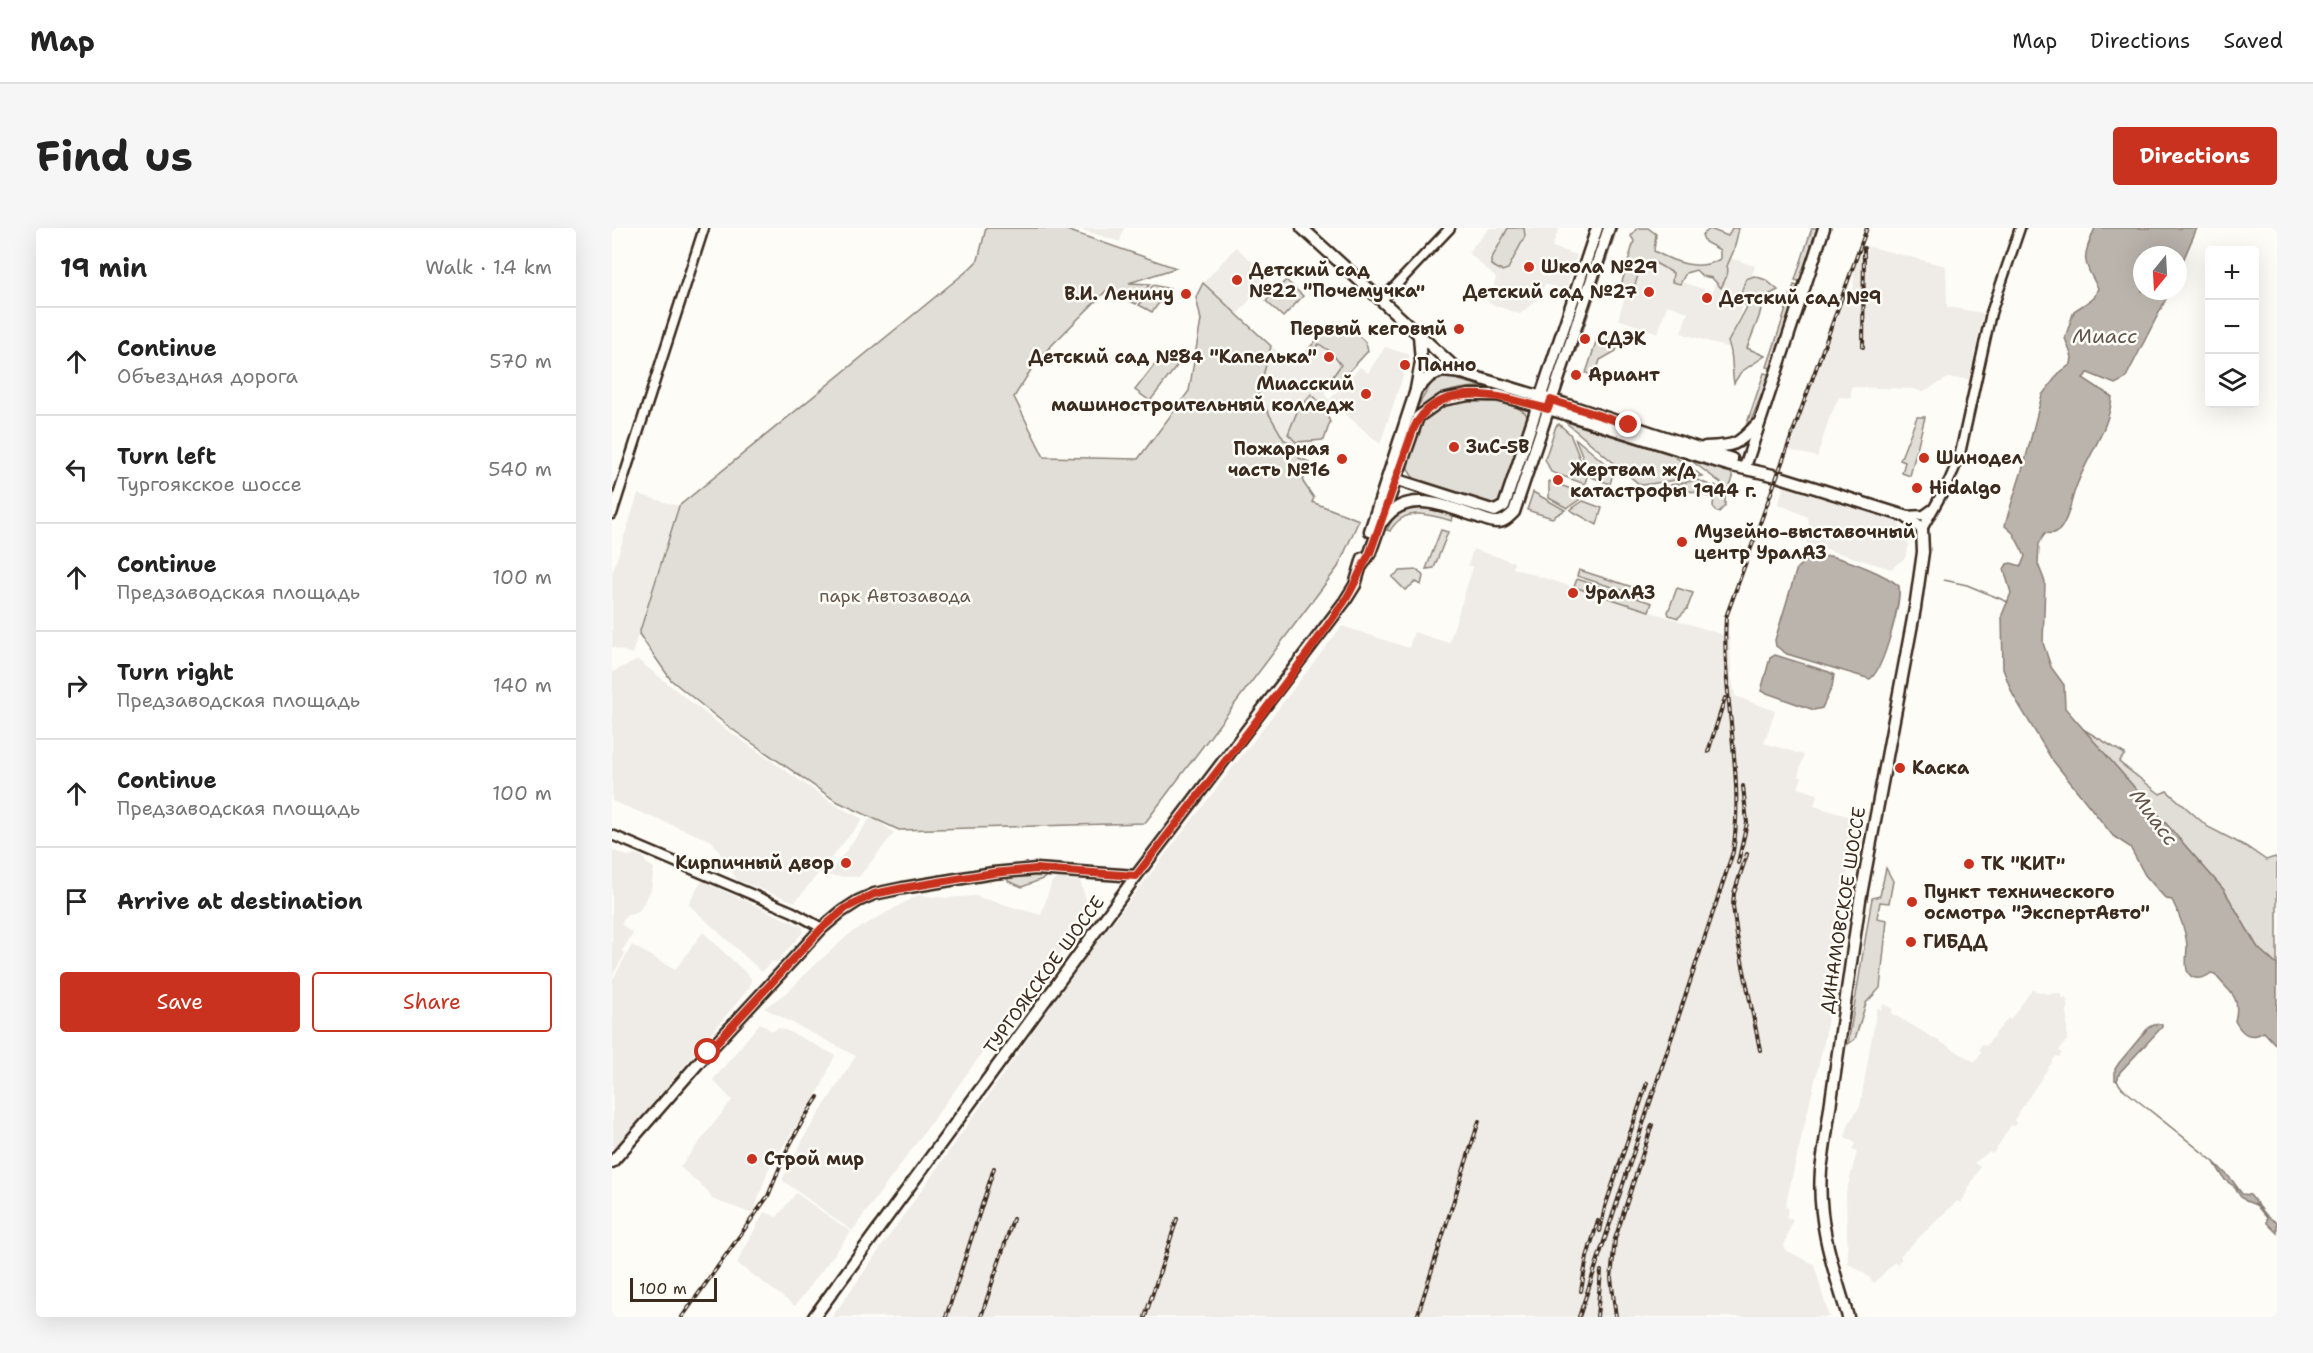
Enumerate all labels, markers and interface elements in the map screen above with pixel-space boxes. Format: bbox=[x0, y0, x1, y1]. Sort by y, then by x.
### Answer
text: Map bbox=[30, 22, 95, 60]
text: Map bbox=[2012, 27, 2057, 55]
text: Directions bbox=[2090, 27, 2190, 55]
text: Saved bbox=[2223, 27, 2283, 55]
button: Directions bbox=[2113, 127, 2277, 185]
text: Find us bbox=[36, 128, 193, 184]
north arrow bbox=[2133, 246, 2187, 300]
map controls bbox=[2205, 246, 2259, 408]
button: + bbox=[2205, 246, 2259, 300]
text: 19 min bbox=[60, 250, 147, 285]
text: Walk · 1.4 km bbox=[425, 254, 552, 280]
place label: Школа №29 bbox=[1541, 255, 1658, 279]
place label: Детский сад №22 "Почемучка" bbox=[1249, 258, 1425, 303]
marker: Школа №29 bbox=[1522, 260, 1536, 274]
marker: Детский сад №22 "Почемучка" bbox=[1230, 273, 1244, 287]
place label: Детский сад №27 bbox=[1463, 280, 1637, 304]
place label: В.И. Ленину bbox=[1064, 282, 1174, 306]
marker: Детский сад №27 bbox=[1642, 285, 1656, 299]
place label: Детский сад №9 bbox=[1719, 286, 1881, 310]
marker: В.И. Ленину bbox=[1179, 287, 1193, 301]
marker: Детский сад №9 bbox=[1700, 291, 1714, 305]
button: − bbox=[2205, 300, 2259, 354]
place label: Первый кеговый bbox=[1290, 317, 1448, 341]
marker: Первый кеговый bbox=[1452, 322, 1466, 336]
water label: Миасс bbox=[2073, 323, 2137, 349]
place label: СДЭК bbox=[1597, 327, 1647, 351]
marker: СДЭК bbox=[1578, 332, 1592, 346]
text: Continue bbox=[117, 334, 217, 363]
icon: ahead bbox=[60, 345, 93, 378]
place label: Детский сад №84 "Капелька" bbox=[1028, 345, 1317, 369]
text: 570 m bbox=[489, 348, 552, 374]
marker: Детский сад №84 "Капелька" bbox=[1322, 350, 1336, 364]
place label: Панно bbox=[1417, 353, 1476, 377]
button: layers bbox=[2205, 354, 2259, 408]
marker: Панно bbox=[1398, 358, 1412, 372]
text: Объездная дорога bbox=[117, 363, 298, 389]
place label: Ариант bbox=[1588, 363, 1660, 387]
marker: Ариант bbox=[1569, 368, 1583, 382]
place label: Миасский машиностроительный колледж bbox=[1051, 372, 1355, 417]
marker: Миасский машиностроительный колледж bbox=[1359, 387, 1373, 401]
route end bbox=[1615, 411, 1641, 437]
place label: ЗиС-5В bbox=[1466, 435, 1530, 459]
place label: Пожарная часть №16 bbox=[1228, 437, 1330, 482]
marker: ЗиС-5В bbox=[1447, 440, 1461, 454]
text: Turn left bbox=[117, 442, 216, 471]
place label: Шинодел bbox=[1936, 446, 2023, 470]
marker: Шинодел bbox=[1917, 451, 1931, 465]
marker: Пожарная часть №16 bbox=[1335, 452, 1349, 466]
icon: left bbox=[60, 453, 93, 486]
text: 540 m bbox=[488, 456, 552, 482]
place label: Жертвам ж/д катастрофы 1944 г. bbox=[1570, 458, 1757, 503]
text: Тургоякское шоссе bbox=[117, 471, 302, 497]
marker: Жертвам ж/д катастрофы 1944 г. bbox=[1551, 473, 1565, 487]
place label: Hidalgo bbox=[1929, 476, 2001, 500]
marker: Hidalgo bbox=[1910, 481, 1924, 495]
place label: Музейно-выставочный центр УралАЗ bbox=[1694, 520, 1916, 565]
marker: Музейно-выставочный центр УралАЗ bbox=[1675, 535, 1689, 549]
text: Continue bbox=[117, 550, 217, 579]
icon: ahead bbox=[60, 561, 93, 594]
text: 100 m bbox=[492, 564, 552, 590]
text: Предзаводская площадь bbox=[117, 579, 360, 605]
place label: УралАЗ bbox=[1585, 581, 1655, 605]
park label: парк Автозавода bbox=[819, 584, 971, 608]
marker: УралАЗ bbox=[1566, 586, 1580, 600]
text: Turn right bbox=[117, 658, 234, 687]
icon: right bbox=[60, 669, 93, 702]
text: 140 m bbox=[493, 672, 552, 698]
text: Предзаводская площадь bbox=[117, 687, 360, 713]
place label: Каска bbox=[1912, 756, 1970, 780]
marker: Каска bbox=[1893, 761, 1907, 775]
text: Continue bbox=[117, 766, 217, 795]
icon: ahead bbox=[60, 777, 93, 810]
text: 100 m bbox=[492, 780, 552, 806]
water label: Миасс bbox=[2124, 783, 2184, 851]
text: Предзаводская площадь bbox=[117, 795, 360, 821]
street label: ДИНАМОВСКОЕ ШОССЕ bbox=[1815, 805, 1871, 1015]
place label: Кирпичный двор bbox=[675, 851, 834, 875]
place label: ТК "КИТ" bbox=[1981, 852, 2065, 876]
marker: Кирпичный двор bbox=[839, 856, 853, 870]
marker: ТК "КИТ" bbox=[1962, 857, 1976, 871]
place label: Пункт технического осмотра "ЭкспертАвто" bbox=[1924, 880, 2150, 925]
icon: arrive bbox=[60, 885, 93, 918]
text: Arrive at destination bbox=[117, 887, 363, 916]
street label: ТУРГОЯКСКОЕ ШОССЕ bbox=[978, 891, 1110, 1059]
marker: Пункт технического осмотра "ЭкспертАвто" bbox=[1905, 895, 1919, 909]
place label: ГИБДД bbox=[1923, 930, 1988, 954]
marker: ГИБДД bbox=[1904, 935, 1918, 949]
button: Save bbox=[60, 972, 300, 1032]
button: Share bbox=[312, 972, 552, 1032]
route start bbox=[694, 1038, 720, 1064]
place label: Строй мир bbox=[764, 1147, 864, 1171]
marker: Строй мир bbox=[745, 1152, 759, 1166]
scale bar bbox=[630, 1275, 717, 1302]
text: 100 m bbox=[639, 1278, 687, 1299]

